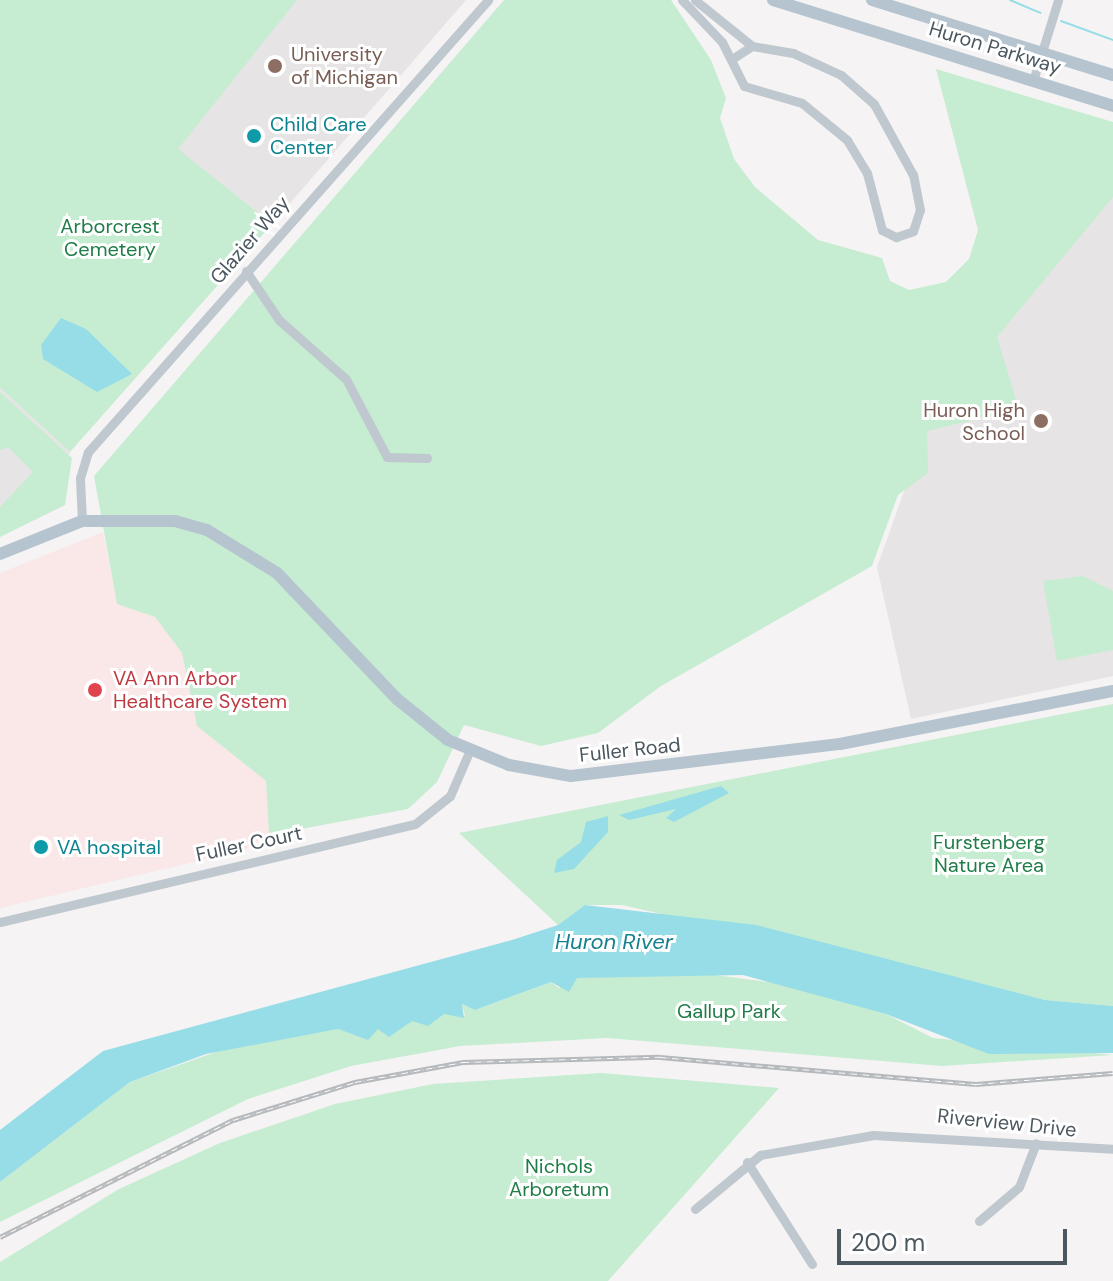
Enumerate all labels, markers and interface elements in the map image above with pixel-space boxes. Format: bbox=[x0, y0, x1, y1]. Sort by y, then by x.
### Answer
street label: Huron Parkway bbox=[926, 17, 1064, 79]
place label: University of Michigan bbox=[291, 42, 398, 89]
marker: University of Michigan bbox=[266, 57, 284, 75]
place label: Child Care Center bbox=[270, 112, 367, 159]
marker: Child Care Center bbox=[245, 127, 263, 145]
street label: Glazier Way bbox=[205, 191, 295, 289]
park label: Arborcrest Cemetery bbox=[60, 214, 160, 261]
place label: Huron High School bbox=[923, 398, 1025, 445]
marker: Huron High School bbox=[1032, 412, 1050, 430]
place label: VA Ann Arbor Healthcare System bbox=[113, 666, 287, 713]
marker: VA Ann Arbor Healthcare System bbox=[84, 679, 106, 701]
street label: Fuller Road bbox=[578, 733, 682, 767]
street label: Fuller Court bbox=[194, 821, 304, 867]
park label: Furstenberg Nature Area bbox=[933, 831, 1045, 878]
place label: VA hospital bbox=[57, 835, 161, 859]
marker: VA hospital bbox=[32, 838, 50, 856]
water label: Huron River bbox=[555, 929, 673, 955]
park label: Gallup Park bbox=[677, 999, 781, 1023]
street label: Riverview Drive bbox=[936, 1104, 1078, 1142]
park label: Nichols Arboretum bbox=[509, 1154, 609, 1201]
scale bar bbox=[841, 1213, 1071, 1263]
text: 200 m bbox=[851, 1227, 925, 1258]

